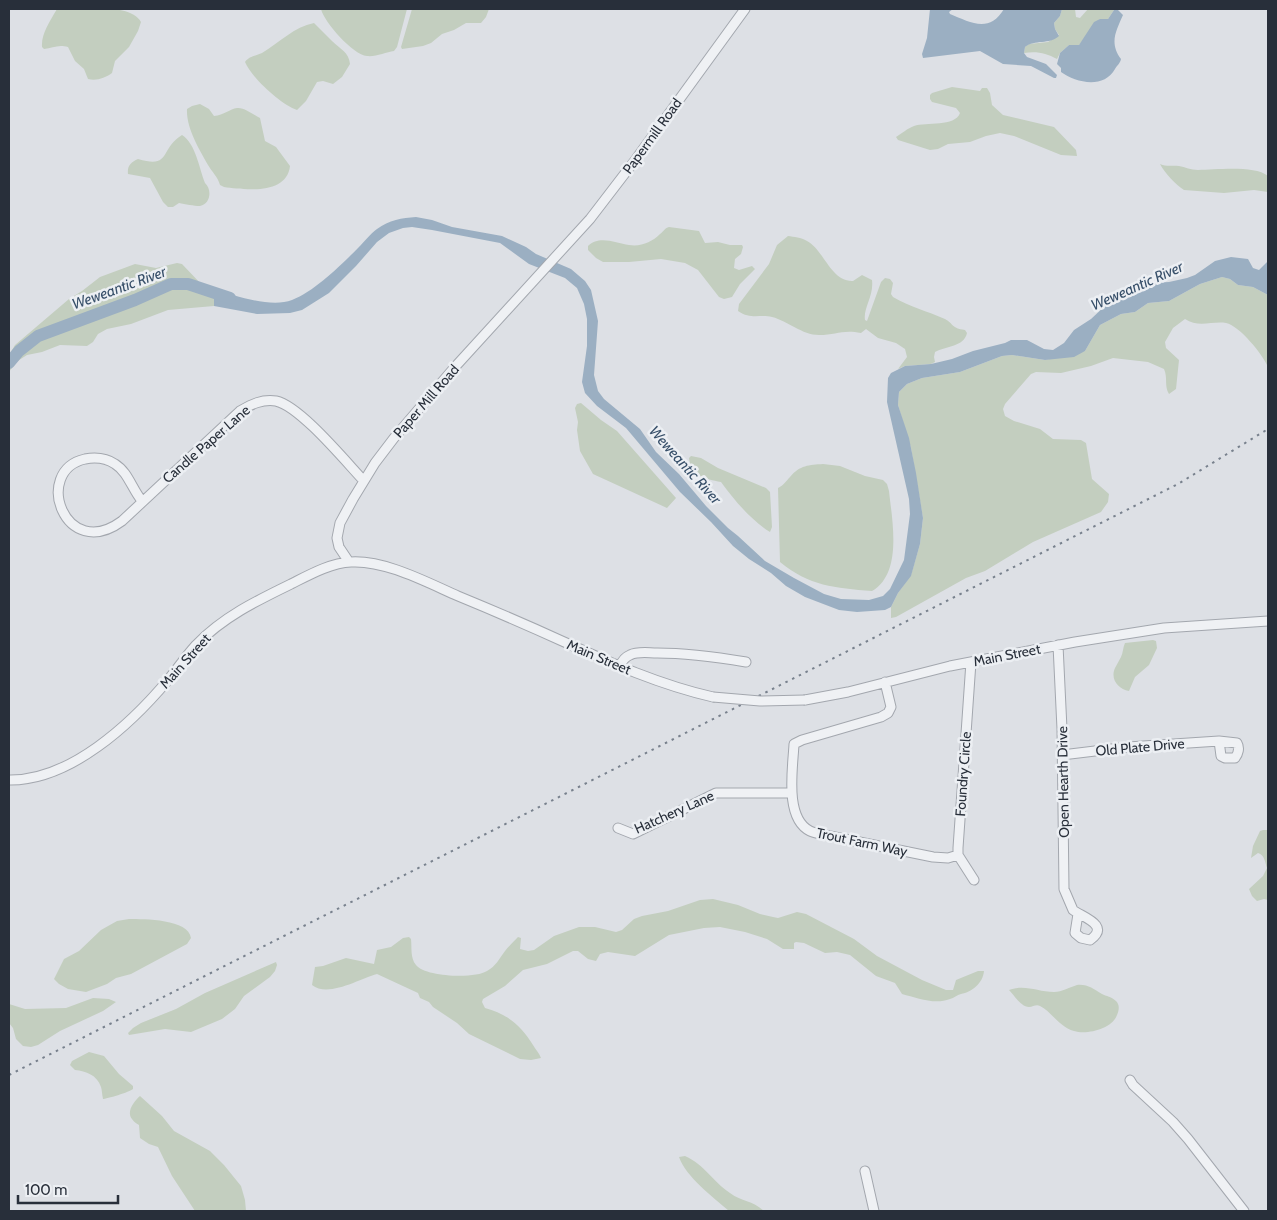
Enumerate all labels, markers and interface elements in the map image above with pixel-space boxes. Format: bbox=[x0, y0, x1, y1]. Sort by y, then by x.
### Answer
street label: Papermill Road bbox=[618, 95, 686, 177]
water label: Weweantic River bbox=[1088, 257, 1187, 314]
water label: Weweantic River bbox=[69, 262, 170, 313]
street label: Paper Mill Road bbox=[389, 361, 463, 441]
street label: Candle Paper Lane bbox=[158, 401, 254, 487]
water label: Weweantic River bbox=[645, 422, 726, 509]
street label: Main Street bbox=[156, 630, 215, 692]
street label: Main Street bbox=[564, 635, 634, 679]
street label: Main Street bbox=[972, 640, 1042, 670]
street label: Open Hearth Drive bbox=[1053, 726, 1073, 838]
street label: Foundry Circle bbox=[951, 731, 975, 817]
street label: Old Plate Drive bbox=[1095, 734, 1185, 760]
street label: Hatchery Lane bbox=[631, 786, 717, 838]
street label: Trout Farm Way bbox=[815, 824, 909, 860]
scale bar bbox=[18, 1172, 118, 1204]
text: 100 m bbox=[25, 1181, 67, 1199]

